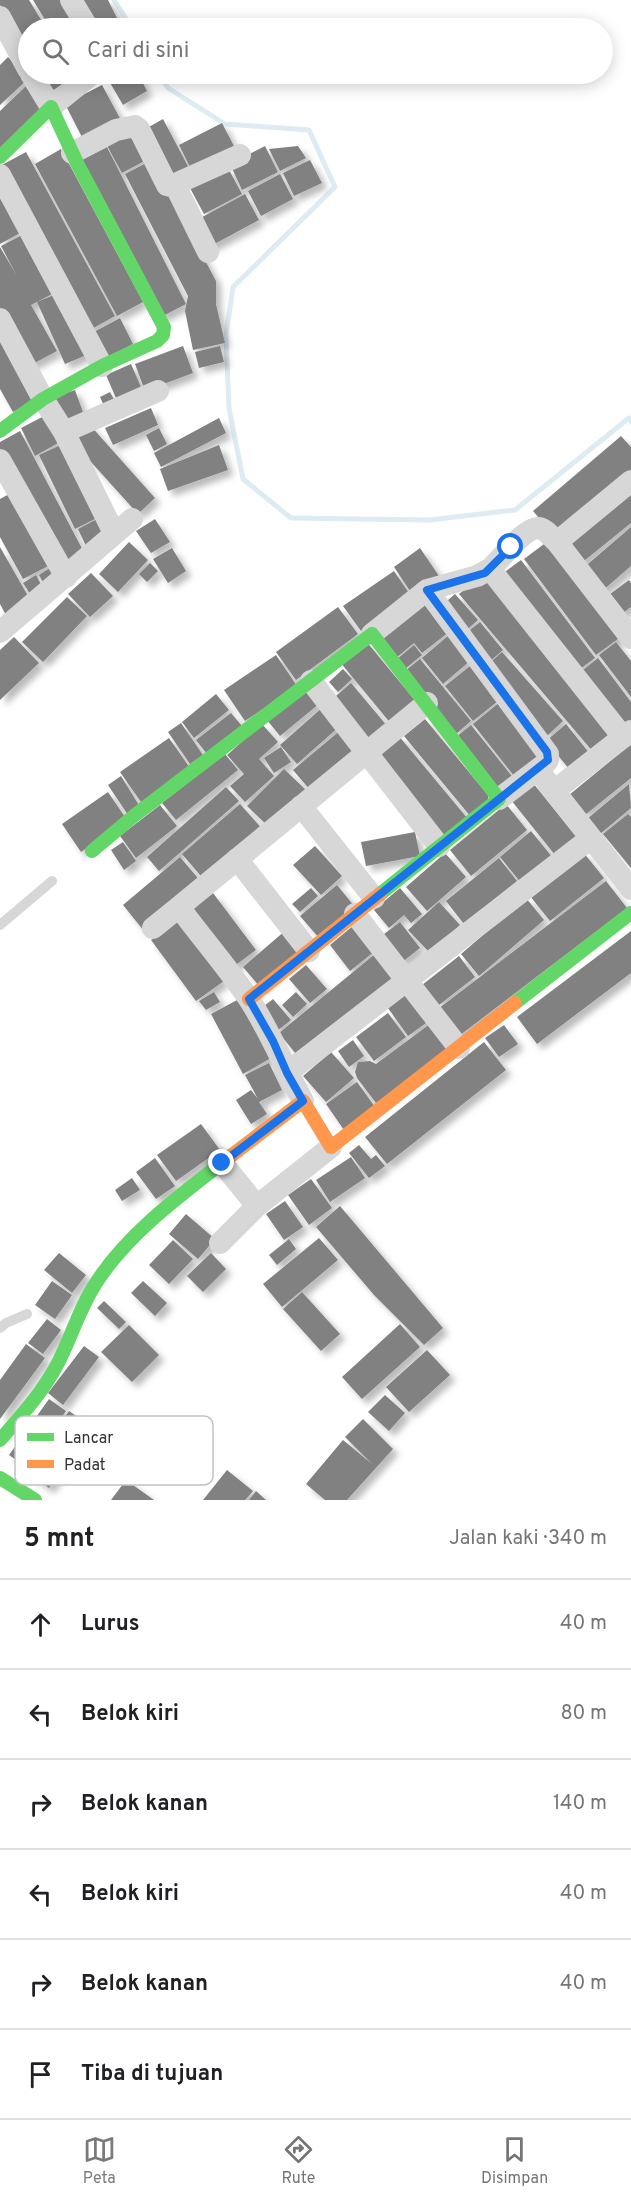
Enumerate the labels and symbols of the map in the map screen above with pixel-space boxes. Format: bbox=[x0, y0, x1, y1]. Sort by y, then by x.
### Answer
route start bbox=[497, 533, 523, 559]
route end bbox=[208, 1149, 234, 1175]
legend bbox=[15, 1416, 213, 1485]
text: Lancar bbox=[64, 1429, 114, 1449]
text: Padat bbox=[64, 1456, 106, 1476]

